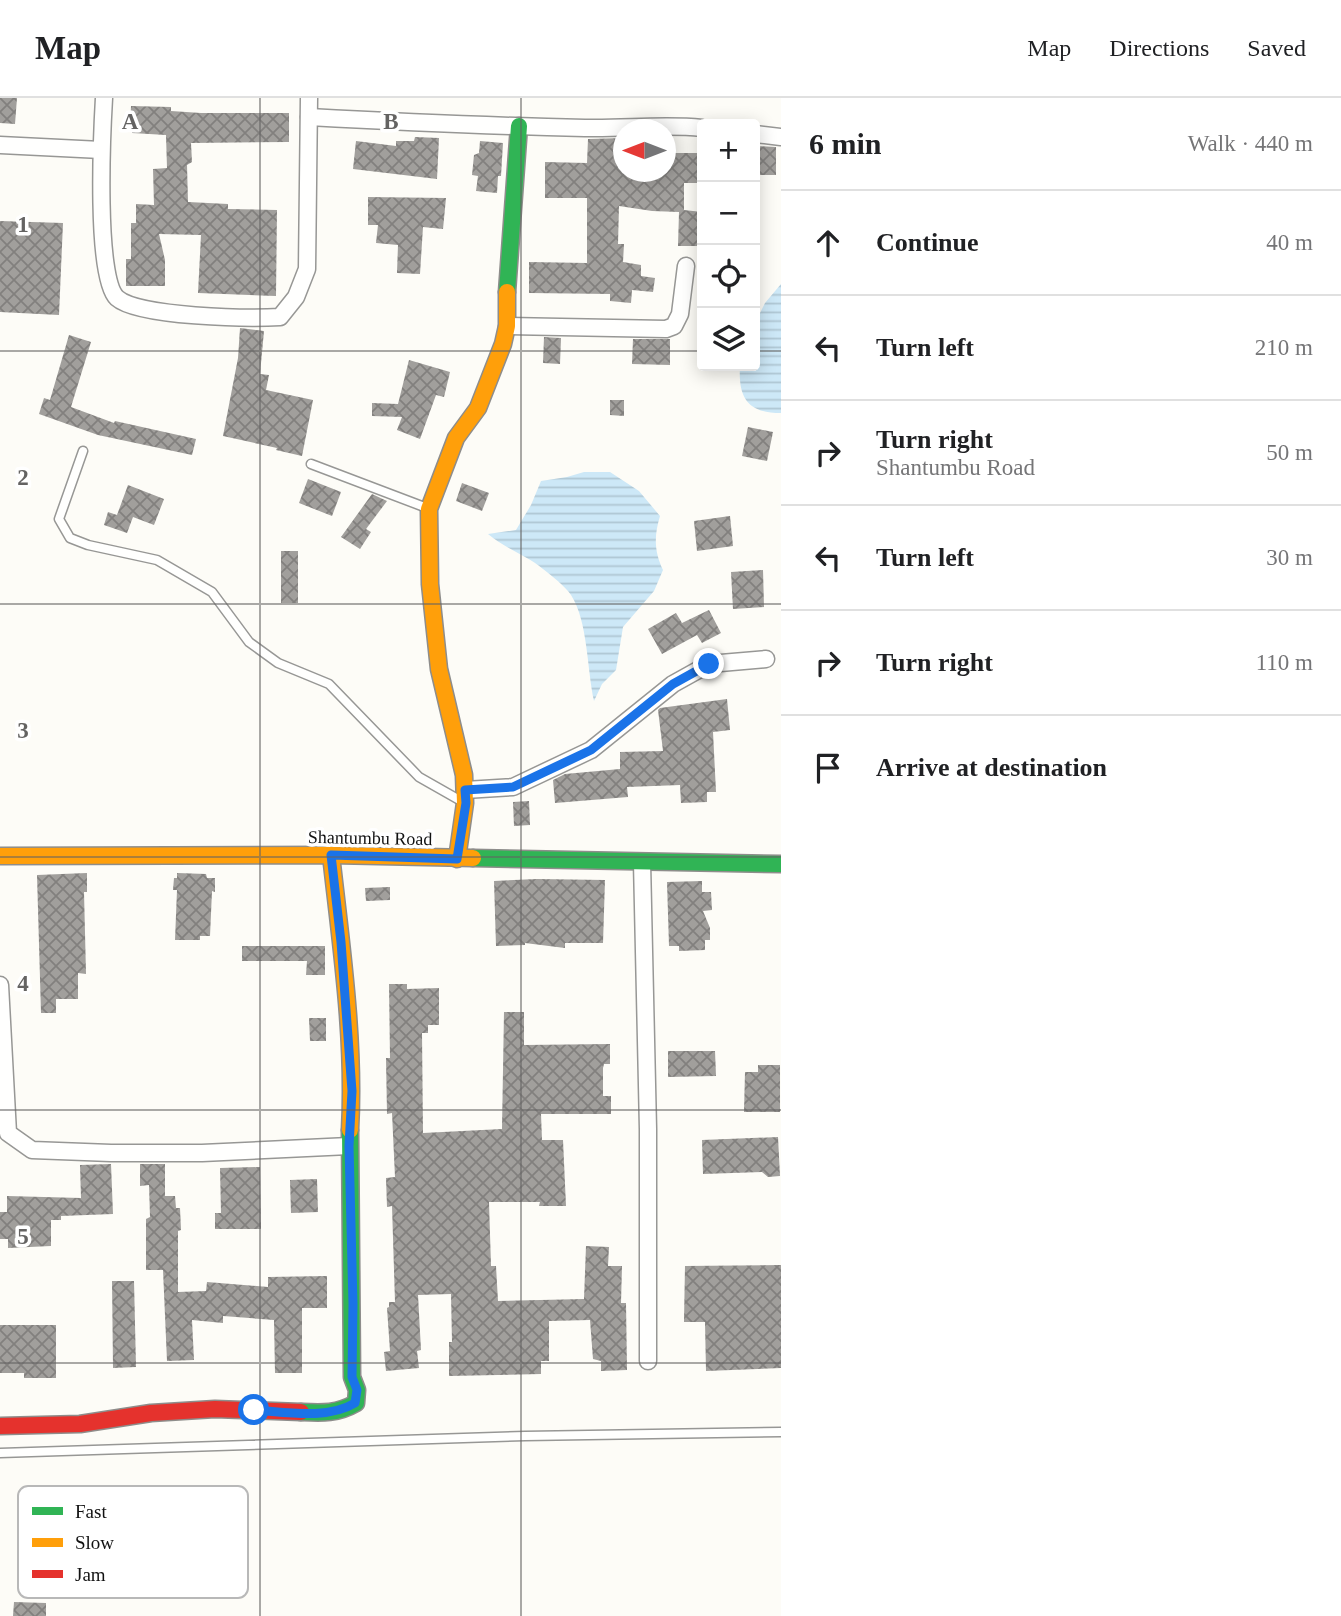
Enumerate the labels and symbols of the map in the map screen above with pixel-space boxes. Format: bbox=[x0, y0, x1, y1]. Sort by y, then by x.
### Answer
text: A bbox=[122, 109, 139, 134]
text: B bbox=[383, 109, 399, 134]
north arrow bbox=[613, 119, 676, 182]
text: 1 bbox=[17, 212, 29, 237]
text: 2 bbox=[17, 465, 29, 490]
route end bbox=[693, 648, 724, 679]
text: 3 bbox=[17, 718, 29, 743]
street label: Shantumbu Road bbox=[308, 827, 432, 849]
text: 4 bbox=[17, 971, 29, 996]
text: 5 bbox=[17, 1224, 29, 1249]
route start bbox=[238, 1394, 269, 1425]
legend bbox=[18, 1486, 248, 1598]
text: Fast bbox=[75, 1501, 107, 1522]
text: Slow bbox=[75, 1532, 114, 1553]
text: Jam bbox=[75, 1564, 106, 1585]

